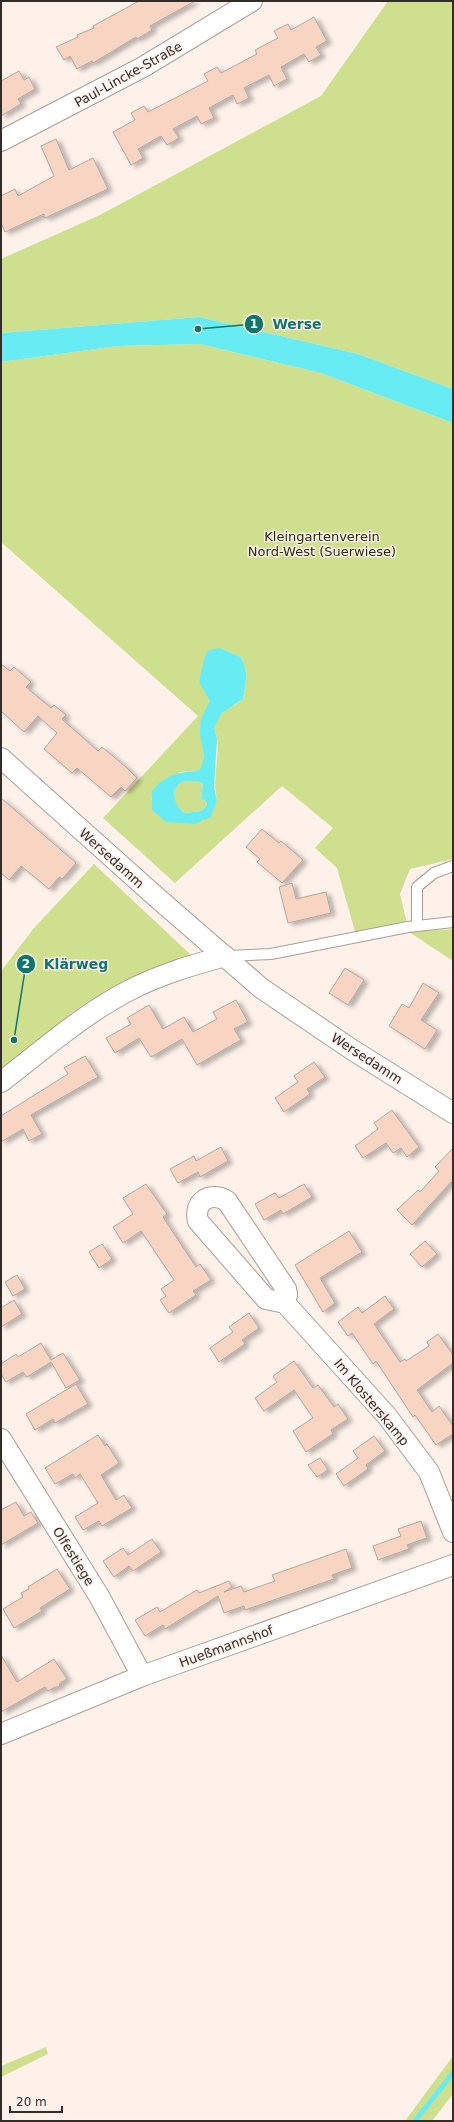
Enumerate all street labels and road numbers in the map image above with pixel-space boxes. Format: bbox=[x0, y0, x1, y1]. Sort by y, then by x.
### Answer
street label: Paul-Lincke-Straße bbox=[72, 39, 185, 110]
street label: Wersedamm bbox=[76, 825, 147, 891]
street label: Wersedamm bbox=[328, 1030, 405, 1087]
street label: Im Klosterskamp bbox=[331, 1356, 412, 1449]
street label: Olfestiege bbox=[50, 1524, 97, 1588]
street label: Hueßmannshof bbox=[177, 1622, 276, 1670]

